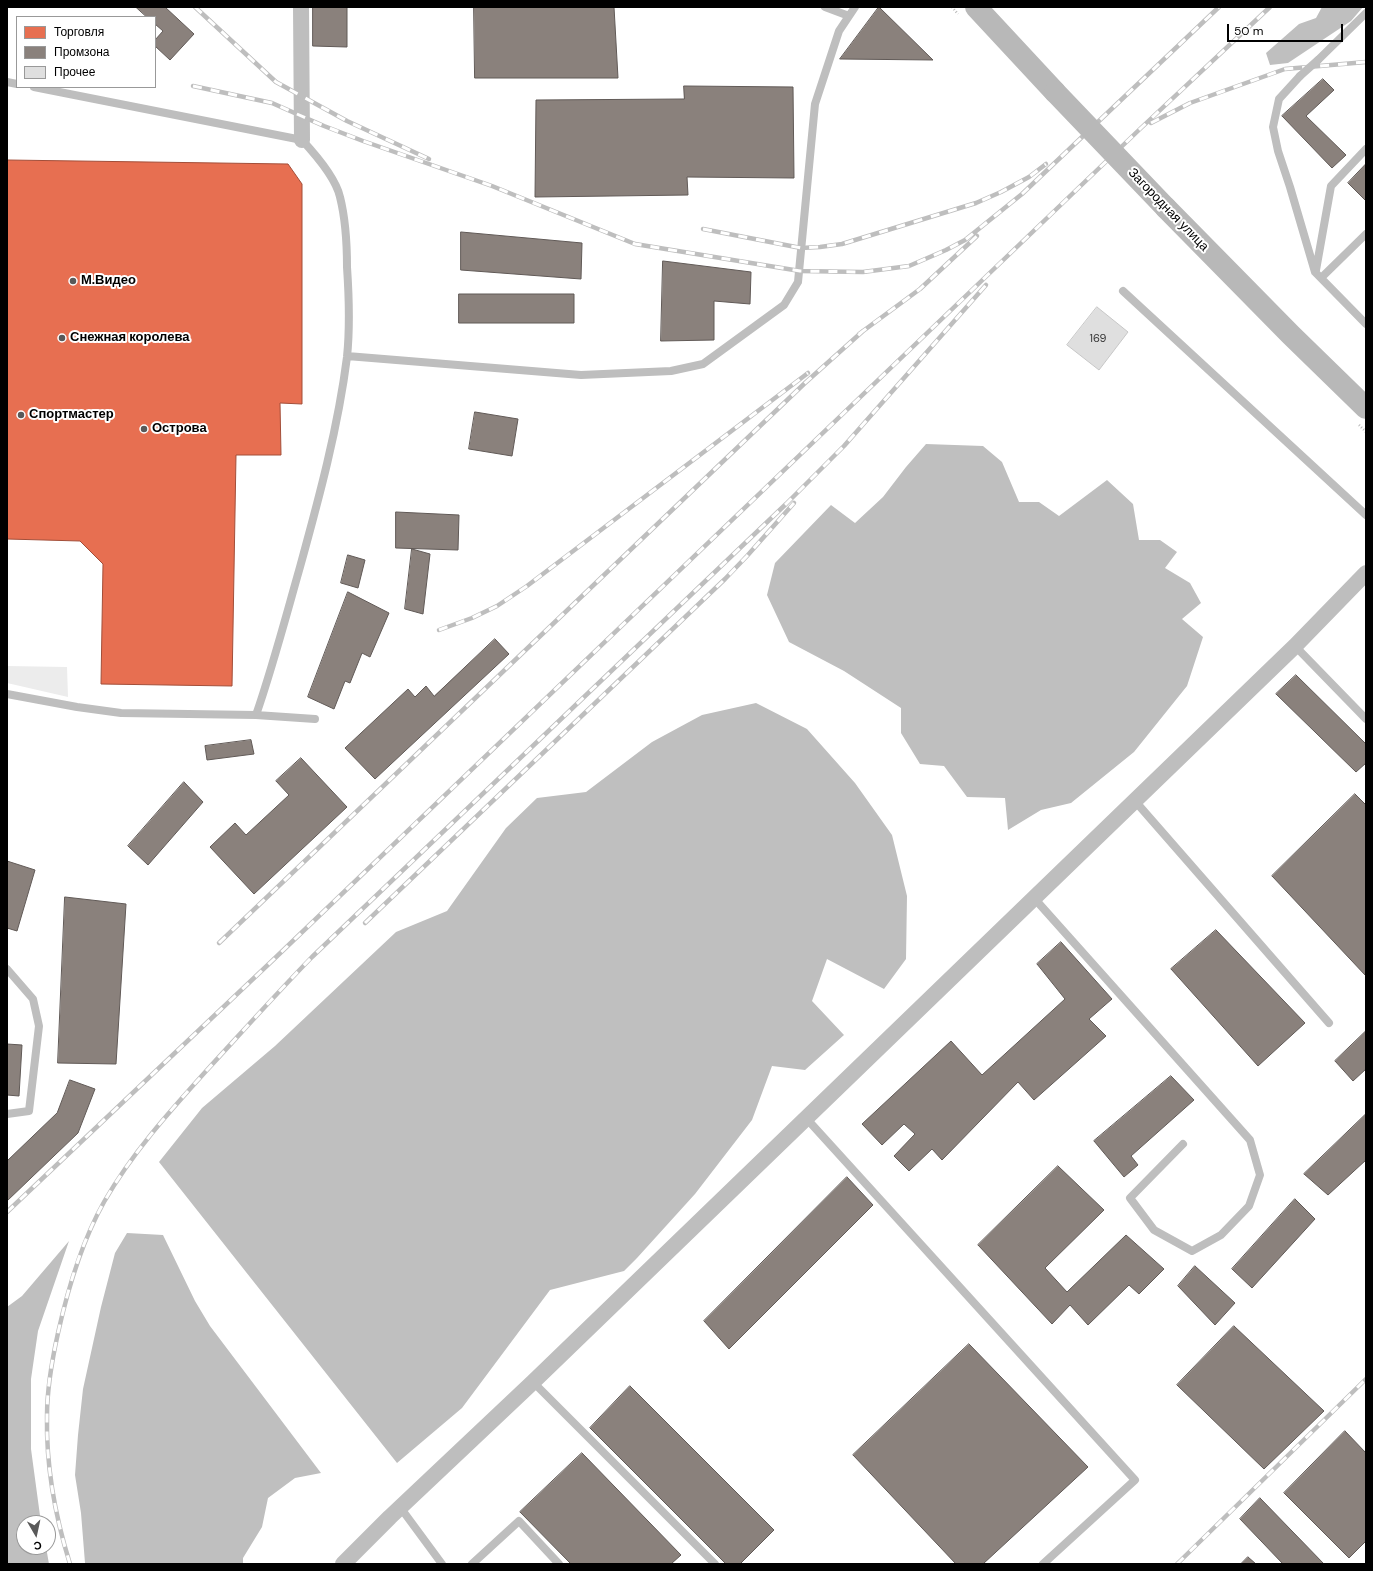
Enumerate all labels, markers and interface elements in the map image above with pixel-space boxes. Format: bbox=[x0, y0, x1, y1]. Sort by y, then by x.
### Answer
legend bbox=[16, 16, 156, 88]
scale bar bbox=[1229, 16, 1345, 42]
text: 50 m bbox=[1234, 23, 1263, 39]
text: Торговля bbox=[54, 24, 104, 40]
text: Промзона bbox=[54, 44, 109, 60]
text: Прочее bbox=[54, 64, 95, 80]
street label: Загородная улица bbox=[1124, 165, 1212, 255]
place label: М.Видео bbox=[81, 273, 136, 289]
marker: М.Видео bbox=[68, 276, 78, 286]
place label: Снежная королева bbox=[70, 330, 189, 346]
house number: 169 bbox=[1089, 332, 1107, 346]
marker: Снежная королева bbox=[57, 333, 67, 343]
place label: Спортмастер bbox=[29, 407, 114, 423]
marker: Спортмастер bbox=[16, 410, 26, 420]
place label: Острова bbox=[152, 421, 207, 437]
marker: Острова bbox=[139, 424, 149, 434]
north arrow bbox=[16, 1515, 56, 1555]
text: С bbox=[33, 1538, 43, 1553]

